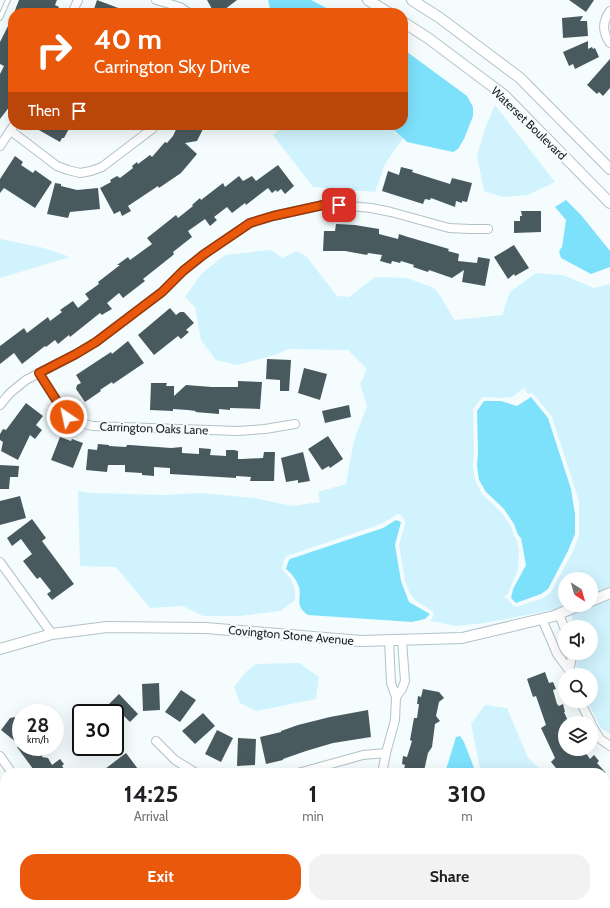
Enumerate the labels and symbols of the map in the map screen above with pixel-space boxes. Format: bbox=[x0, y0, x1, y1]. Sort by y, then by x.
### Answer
street label: Waterset Boulevard bbox=[488, 83, 570, 163]
pin bbox=[322, 188, 356, 222]
position arrow bbox=[46, 396, 88, 438]
street label: Carrington Oaks Lane bbox=[100, 419, 208, 437]
north arrow bbox=[558, 572, 598, 612]
street label: Covington Stone Avenue bbox=[228, 622, 354, 648]
speed limit sign: 30 bbox=[72, 704, 124, 756]

